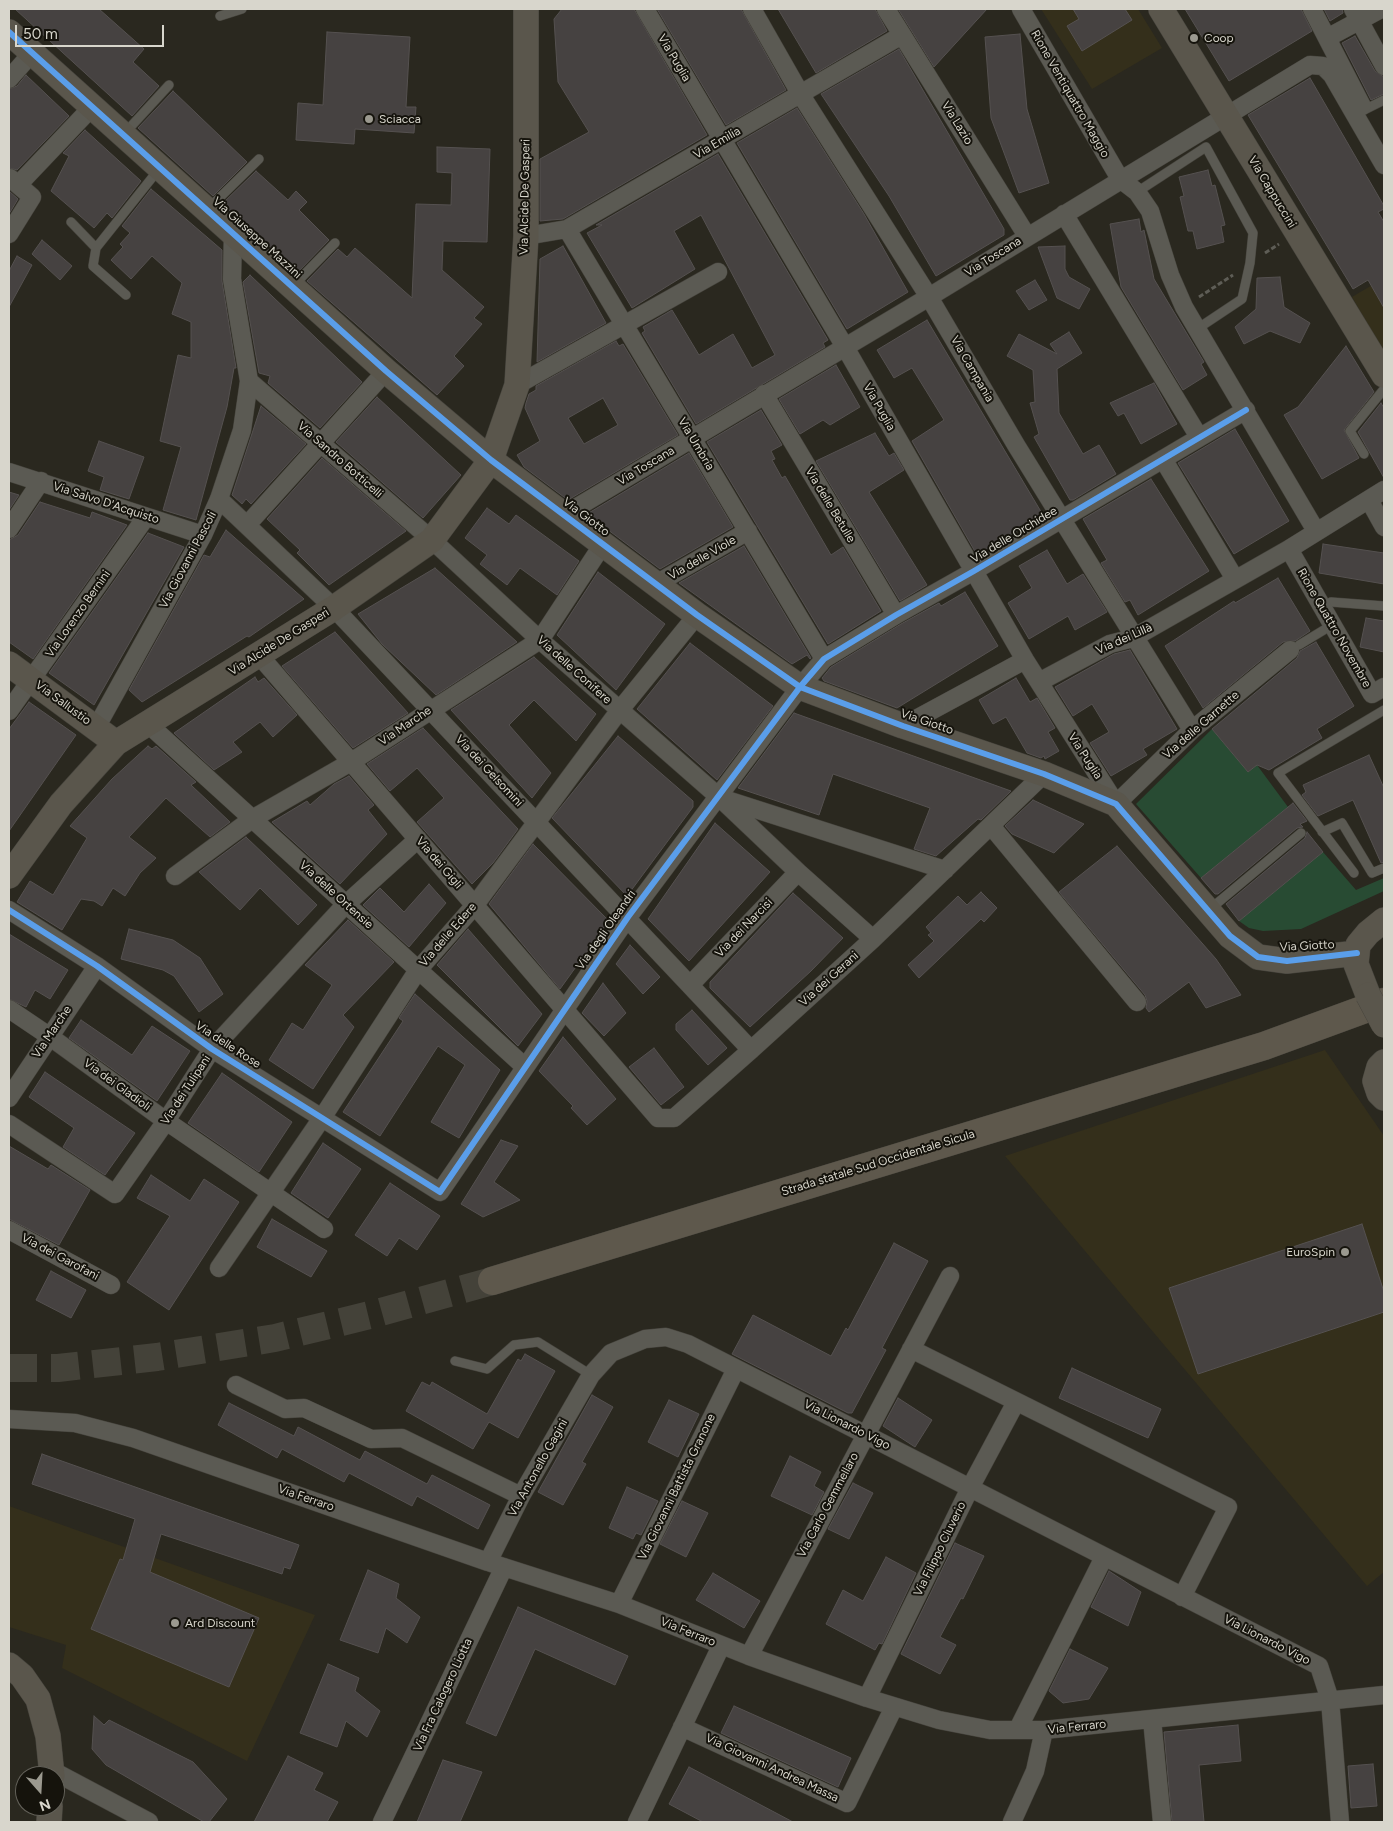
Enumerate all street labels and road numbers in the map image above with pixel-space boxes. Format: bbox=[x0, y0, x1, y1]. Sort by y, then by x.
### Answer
street label: Rione Ventiquattro Maggio bbox=[1028, 28, 1112, 160]
street label: Via Puglia bbox=[654, 32, 694, 84]
street label: Via Lazio bbox=[938, 99, 976, 147]
street label: Via Emilia bbox=[691, 124, 743, 162]
street label: Via Alcide De Gasperi bbox=[517, 139, 533, 255]
street label: Via Cappuccini bbox=[1245, 154, 1299, 230]
street label: Via Giuseppe Mazzini bbox=[209, 194, 305, 282]
street label: Via Toscana bbox=[962, 234, 1024, 280]
street label: Via Campania bbox=[947, 333, 997, 405]
street label: Via Puglia bbox=[860, 381, 898, 433]
street label: Via Umbria bbox=[675, 415, 717, 473]
street label: Via Sandro Botticelli bbox=[294, 419, 386, 501]
street label: Via Toscana bbox=[615, 443, 677, 489]
street label: Via delle Betulle bbox=[802, 465, 858, 545]
street label: Via Salvo D'Acquisto bbox=[51, 479, 161, 527]
street label: Via Giotto bbox=[560, 495, 612, 539]
street label: Via delle Orchidee bbox=[968, 504, 1060, 566]
street label: Via Giovanni Pascoli bbox=[156, 509, 220, 611]
street label: Via delle Viole bbox=[666, 533, 738, 583]
street label: Rione Quattro Novembre bbox=[1294, 566, 1374, 690]
street label: Via Lorenzo Bernini bbox=[42, 568, 114, 660]
street label: Via Alcide De Gasperi bbox=[226, 605, 332, 679]
street label: Via dei Lillà bbox=[1094, 620, 1154, 658]
street label: Via delle Conifere bbox=[534, 633, 614, 707]
street label: Via Sallustio bbox=[32, 678, 94, 728]
street label: Via delle Garnette bbox=[1160, 688, 1242, 762]
street label: Via Marche bbox=[376, 703, 434, 749]
street label: Via Giotto bbox=[899, 706, 955, 738]
street label: Via Puglia bbox=[1065, 730, 1105, 782]
street label: Via dei Gelsomini bbox=[452, 732, 526, 810]
street label: Via dei Gigli bbox=[413, 834, 465, 892]
street label: Via delle Ortensie bbox=[296, 858, 376, 932]
street label: Via degli Oleandri bbox=[573, 887, 639, 973]
street label: Via dei Narcisi bbox=[712, 895, 776, 961]
street label: Via delle Edere bbox=[416, 900, 480, 970]
street label: Via Giotto bbox=[1279, 937, 1335, 955]
street label: Via dei Gerani bbox=[796, 949, 862, 1009]
street label: Via Marche bbox=[29, 1003, 75, 1061]
street label: Via delle Rose bbox=[193, 1018, 263, 1072]
street label: Via dei Tulipani bbox=[158, 1052, 214, 1128]
street label: Via dei Gladioli bbox=[81, 1056, 153, 1114]
street label: Strada statale Sud Occidentale Sicula bbox=[780, 1127, 976, 1199]
street label: Via dei Garofani bbox=[19, 1231, 101, 1283]
street label: Via Lionardo Vigo bbox=[801, 1397, 893, 1453]
street label: Via Giovanni Battista Granone bbox=[635, 1412, 719, 1562]
street label: Via Antonello Gagini bbox=[505, 1417, 571, 1519]
street label: Via Carlo Gemmellaro bbox=[794, 1450, 862, 1560]
street label: Via Ferraro bbox=[276, 1482, 336, 1514]
street label: Via Filippo Cluverio bbox=[911, 1499, 969, 1599]
street label: Via Lionardo Vigo bbox=[1221, 1612, 1313, 1668]
street label: Via Ferraro bbox=[658, 1614, 718, 1650]
street label: Via Fra Calogero Liotta bbox=[411, 1636, 475, 1754]
street label: Via Ferraro bbox=[1047, 1717, 1107, 1737]
street label: Via Giovanni Andrea Massa bbox=[703, 1731, 841, 1805]

